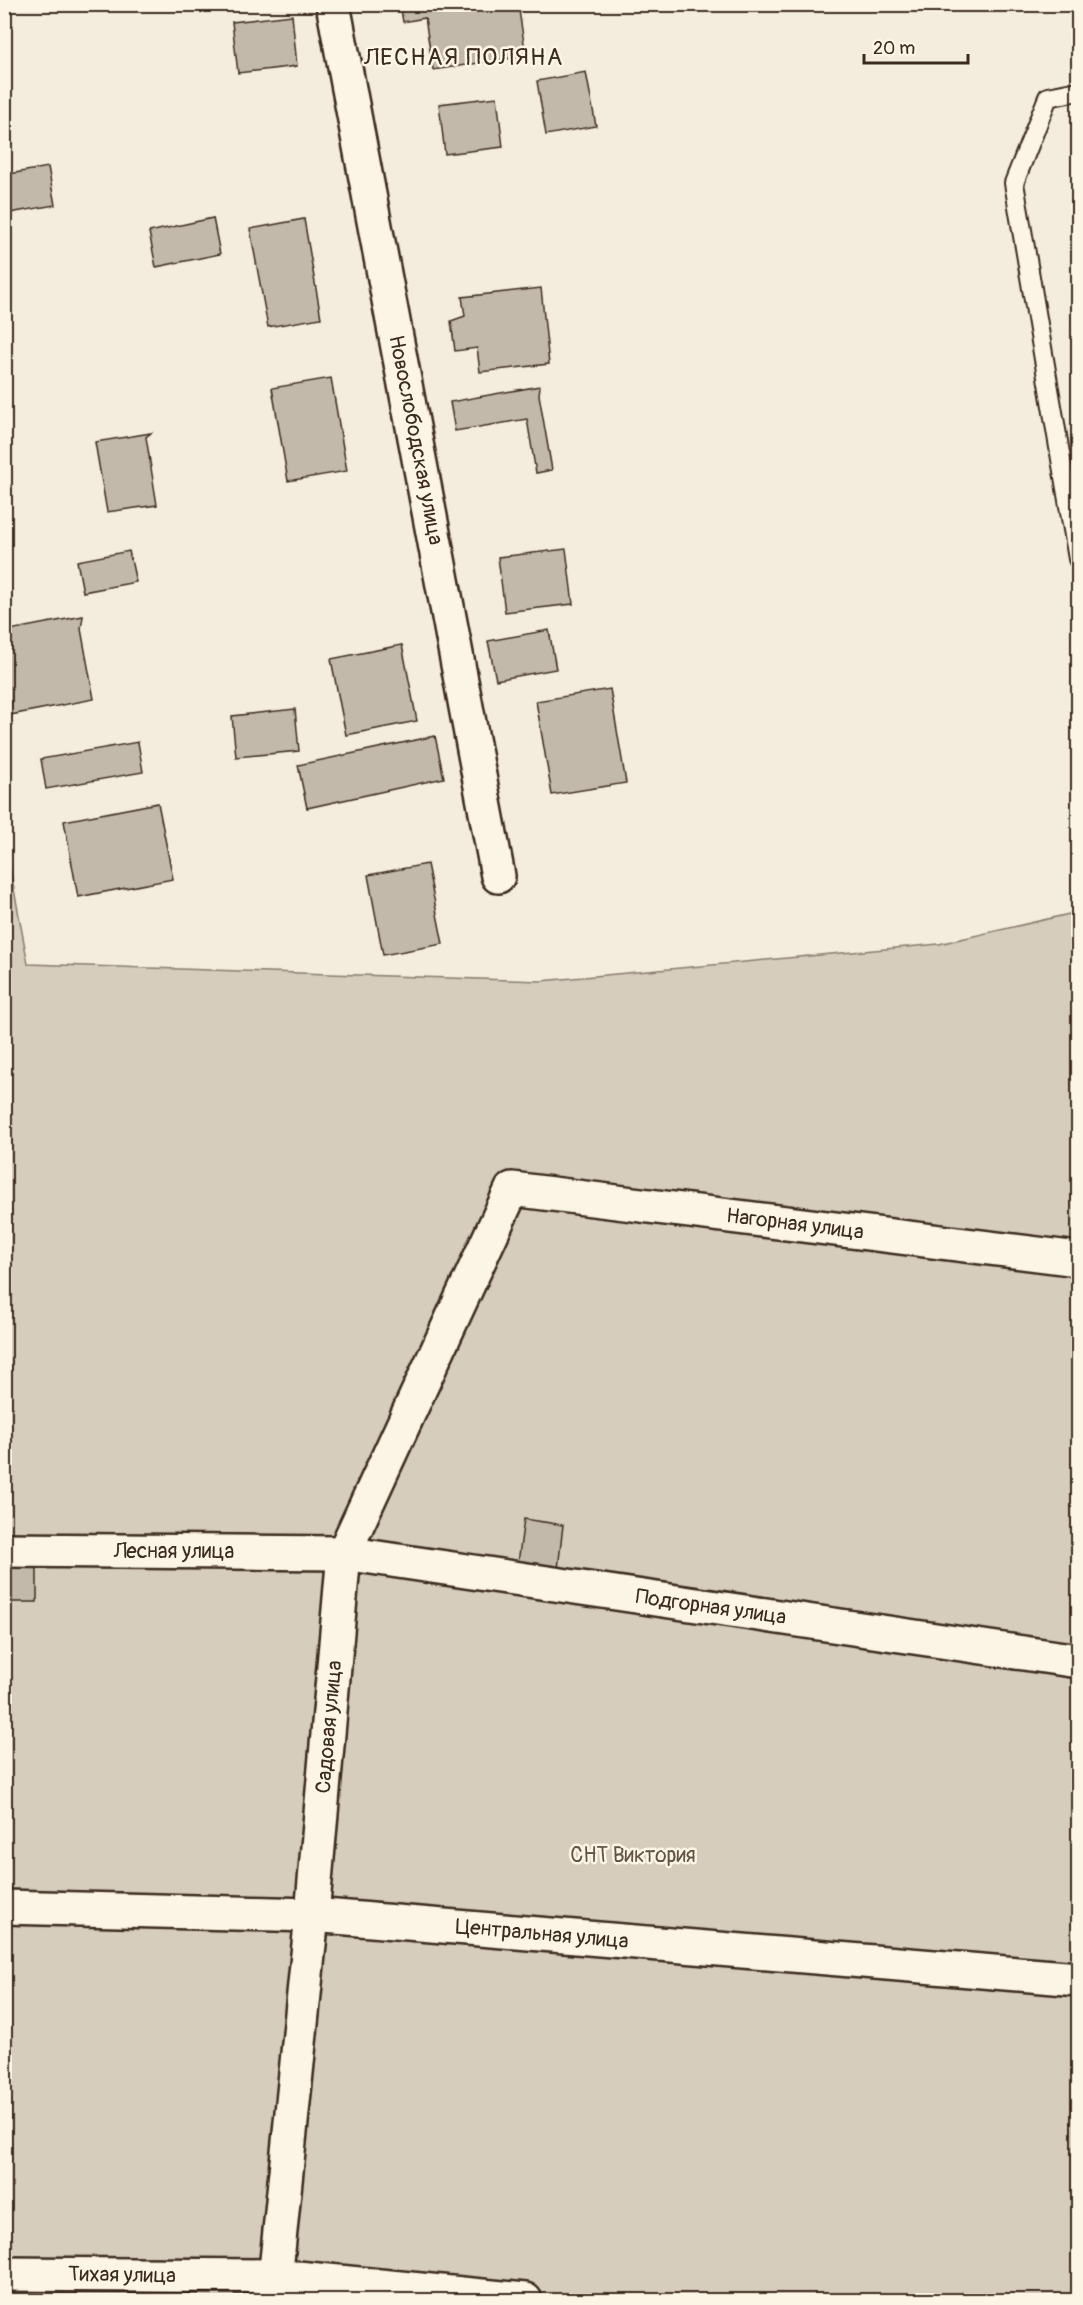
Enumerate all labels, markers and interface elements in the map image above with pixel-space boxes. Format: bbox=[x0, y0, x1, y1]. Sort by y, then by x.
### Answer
scale bar bbox=[864, 27, 968, 65]
text: 20 m bbox=[873, 37, 915, 60]
district label: ЛЕСНАЯ ПОЛЯНА bbox=[363, 43, 564, 72]
street label: Новослободская улица bbox=[382, 333, 450, 547]
street label: Нагорная улица bbox=[725, 1202, 865, 1246]
street label: Лесная улица bbox=[113, 1538, 234, 1565]
street label: Подгорная улица bbox=[634, 1583, 788, 1631]
street label: Садовая улица bbox=[310, 1659, 348, 1795]
park label: СНТ Виктория bbox=[570, 1842, 696, 1869]
street label: Центральная улица bbox=[454, 1913, 630, 1955]
street label: Тихая улица bbox=[68, 2261, 176, 2289]

